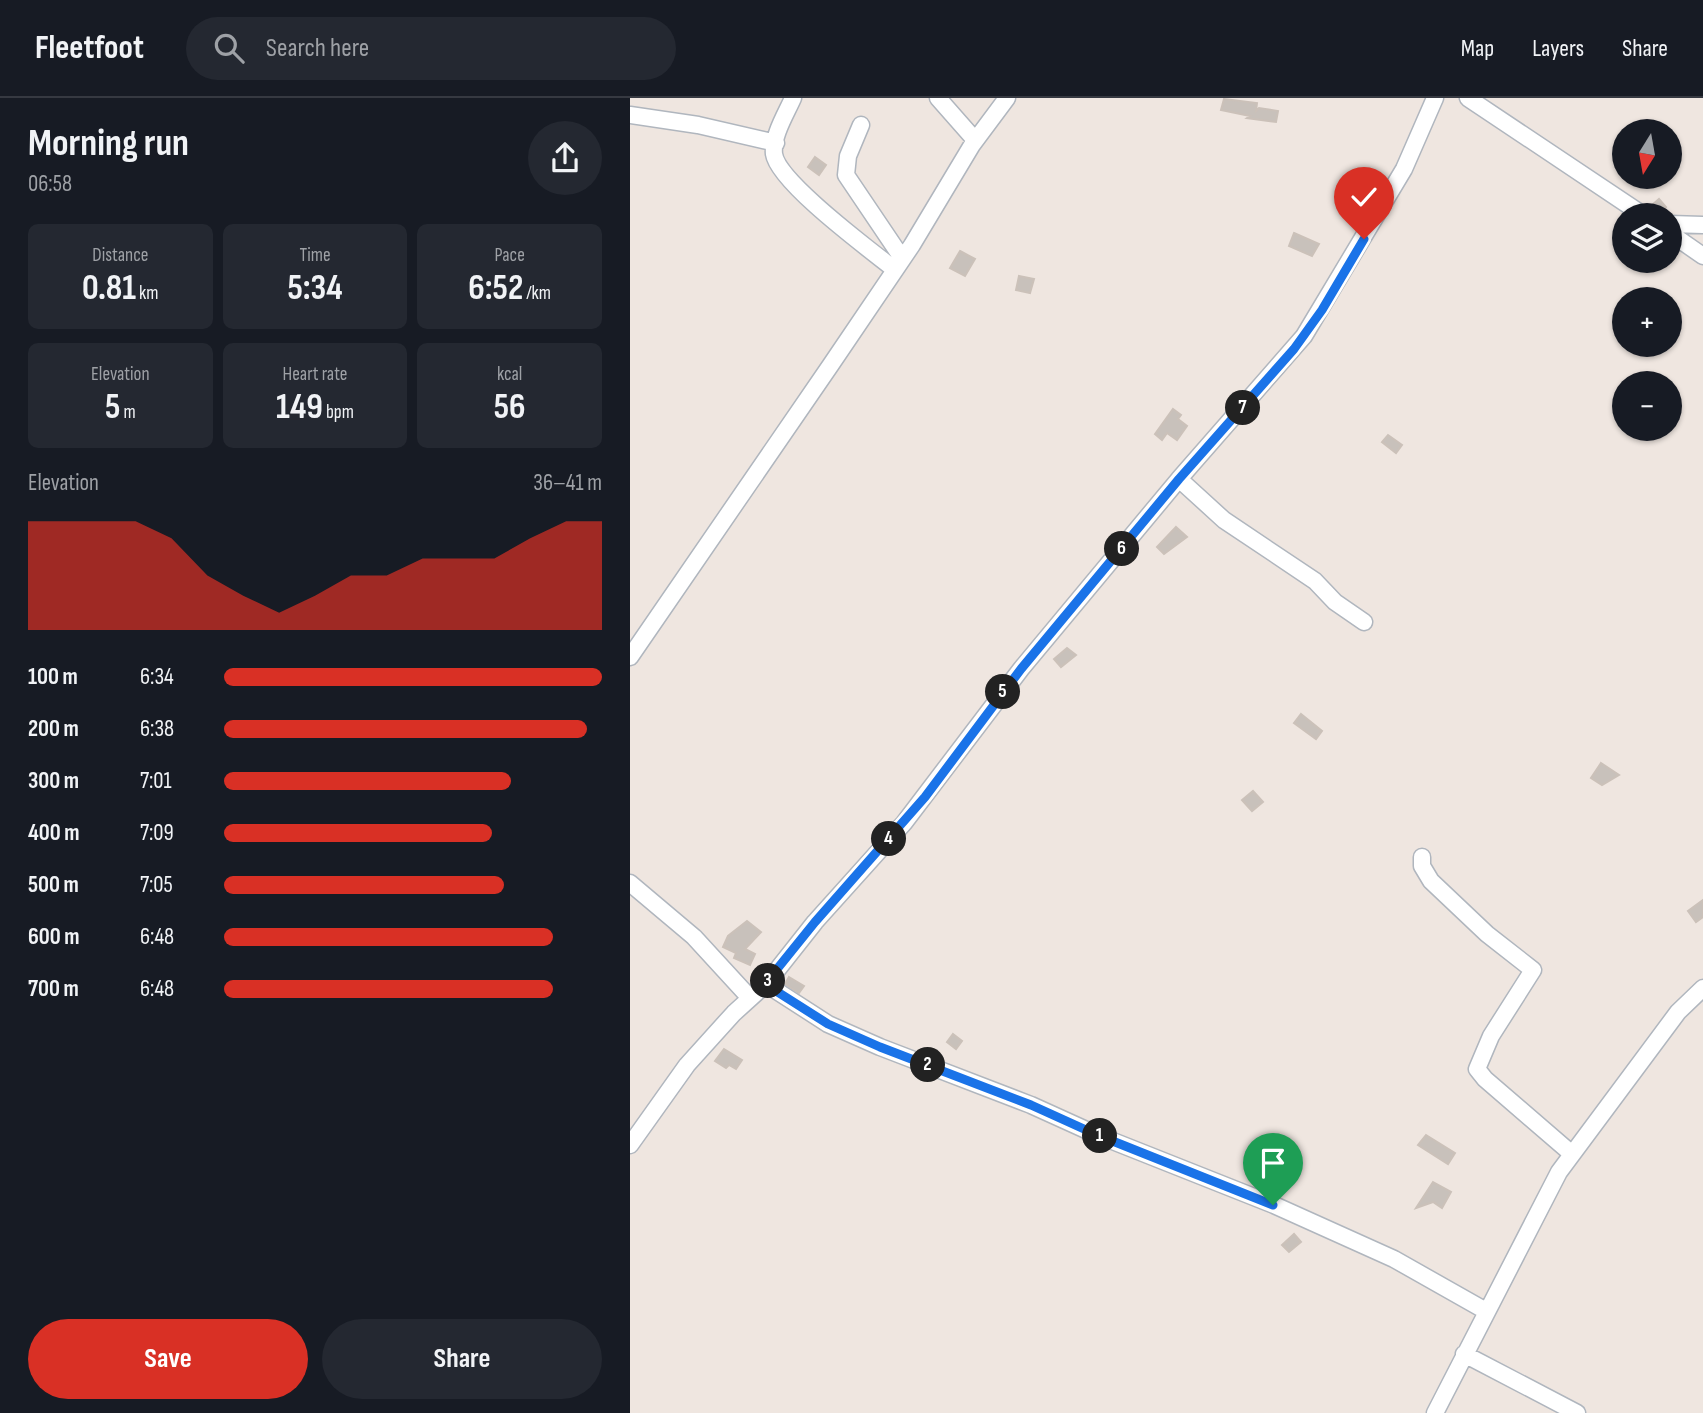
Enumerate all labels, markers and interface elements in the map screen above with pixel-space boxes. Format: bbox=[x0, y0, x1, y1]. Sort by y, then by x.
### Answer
search box bbox=[186, 17, 676, 80]
text: Fleetfoot bbox=[35, 28, 144, 68]
icon: search bbox=[210, 29, 248, 67]
text: Search here bbox=[266, 33, 369, 64]
text: Map bbox=[1461, 34, 1494, 63]
text: Layers bbox=[1532, 34, 1584, 63]
text: Share bbox=[1622, 34, 1668, 63]
north arrow bbox=[1612, 119, 1682, 189]
map controls bbox=[1612, 119, 1682, 441]
text: Morning run bbox=[28, 121, 189, 166]
button: share bbox=[528, 121, 602, 195]
pin bbox=[1334, 167, 1394, 239]
text: 06:58 bbox=[28, 170, 72, 198]
icon: check bbox=[1345, 178, 1383, 216]
button: layers bbox=[1612, 203, 1682, 273]
text: Distance bbox=[92, 244, 148, 267]
text: Time bbox=[299, 244, 331, 267]
text: Pace bbox=[495, 244, 525, 267]
text: 0.81 bbox=[82, 267, 136, 310]
text: 5:34 bbox=[287, 267, 343, 310]
text: 6:52 bbox=[468, 267, 523, 310]
text: km bbox=[136, 282, 159, 305]
text: /km bbox=[523, 282, 551, 305]
button: + bbox=[1612, 287, 1682, 357]
text: Elevation bbox=[91, 363, 150, 386]
text: Heart rate bbox=[283, 363, 347, 386]
text: kcal bbox=[497, 363, 522, 386]
button: − bbox=[1612, 371, 1682, 441]
text: 5 bbox=[105, 386, 120, 429]
text: 149 bbox=[276, 386, 323, 429]
text: 56 bbox=[494, 386, 526, 429]
pin: 7 bbox=[1226, 390, 1260, 426]
text: 7 bbox=[1238, 396, 1247, 419]
text: m bbox=[120, 401, 136, 424]
text: bpm bbox=[323, 401, 354, 424]
text: Elevation bbox=[28, 469, 99, 497]
text: 36–41 m bbox=[533, 469, 602, 497]
pin: 6 bbox=[1105, 532, 1140, 566]
text: 6 bbox=[1117, 537, 1126, 560]
text: 100 m bbox=[28, 663, 78, 691]
text: 6:34 bbox=[140, 663, 174, 691]
pin: 5 bbox=[986, 674, 1020, 710]
text: 5 bbox=[998, 680, 1007, 703]
text: 200 m bbox=[28, 715, 79, 743]
text: 6:38 bbox=[140, 715, 174, 743]
text: 300 m bbox=[28, 767, 79, 795]
text: 7:01 bbox=[140, 767, 172, 795]
text: 400 m bbox=[28, 819, 79, 847]
text: 7:09 bbox=[140, 819, 174, 847]
pin: 4 bbox=[872, 822, 906, 856]
text: 4 bbox=[884, 827, 893, 850]
text: 500 m bbox=[28, 871, 79, 899]
text: 7:05 bbox=[140, 871, 173, 899]
text: 600 m bbox=[28, 923, 80, 951]
text: 6:48 bbox=[140, 923, 174, 951]
pin: 3 bbox=[750, 964, 786, 998]
text: 3 bbox=[763, 969, 772, 992]
text: 700 m bbox=[28, 975, 79, 1003]
text: 6:48 bbox=[140, 975, 174, 1003]
pin: 2 bbox=[910, 1048, 946, 1082]
text: 2 bbox=[923, 1053, 932, 1076]
pin: 1 bbox=[1082, 1118, 1118, 1154]
text: 1 bbox=[1096, 1124, 1103, 1147]
pin bbox=[1243, 1133, 1303, 1205]
icon: arrive bbox=[1254, 1144, 1292, 1182]
button: Save bbox=[28, 1319, 308, 1399]
button: Share bbox=[322, 1319, 602, 1399]

